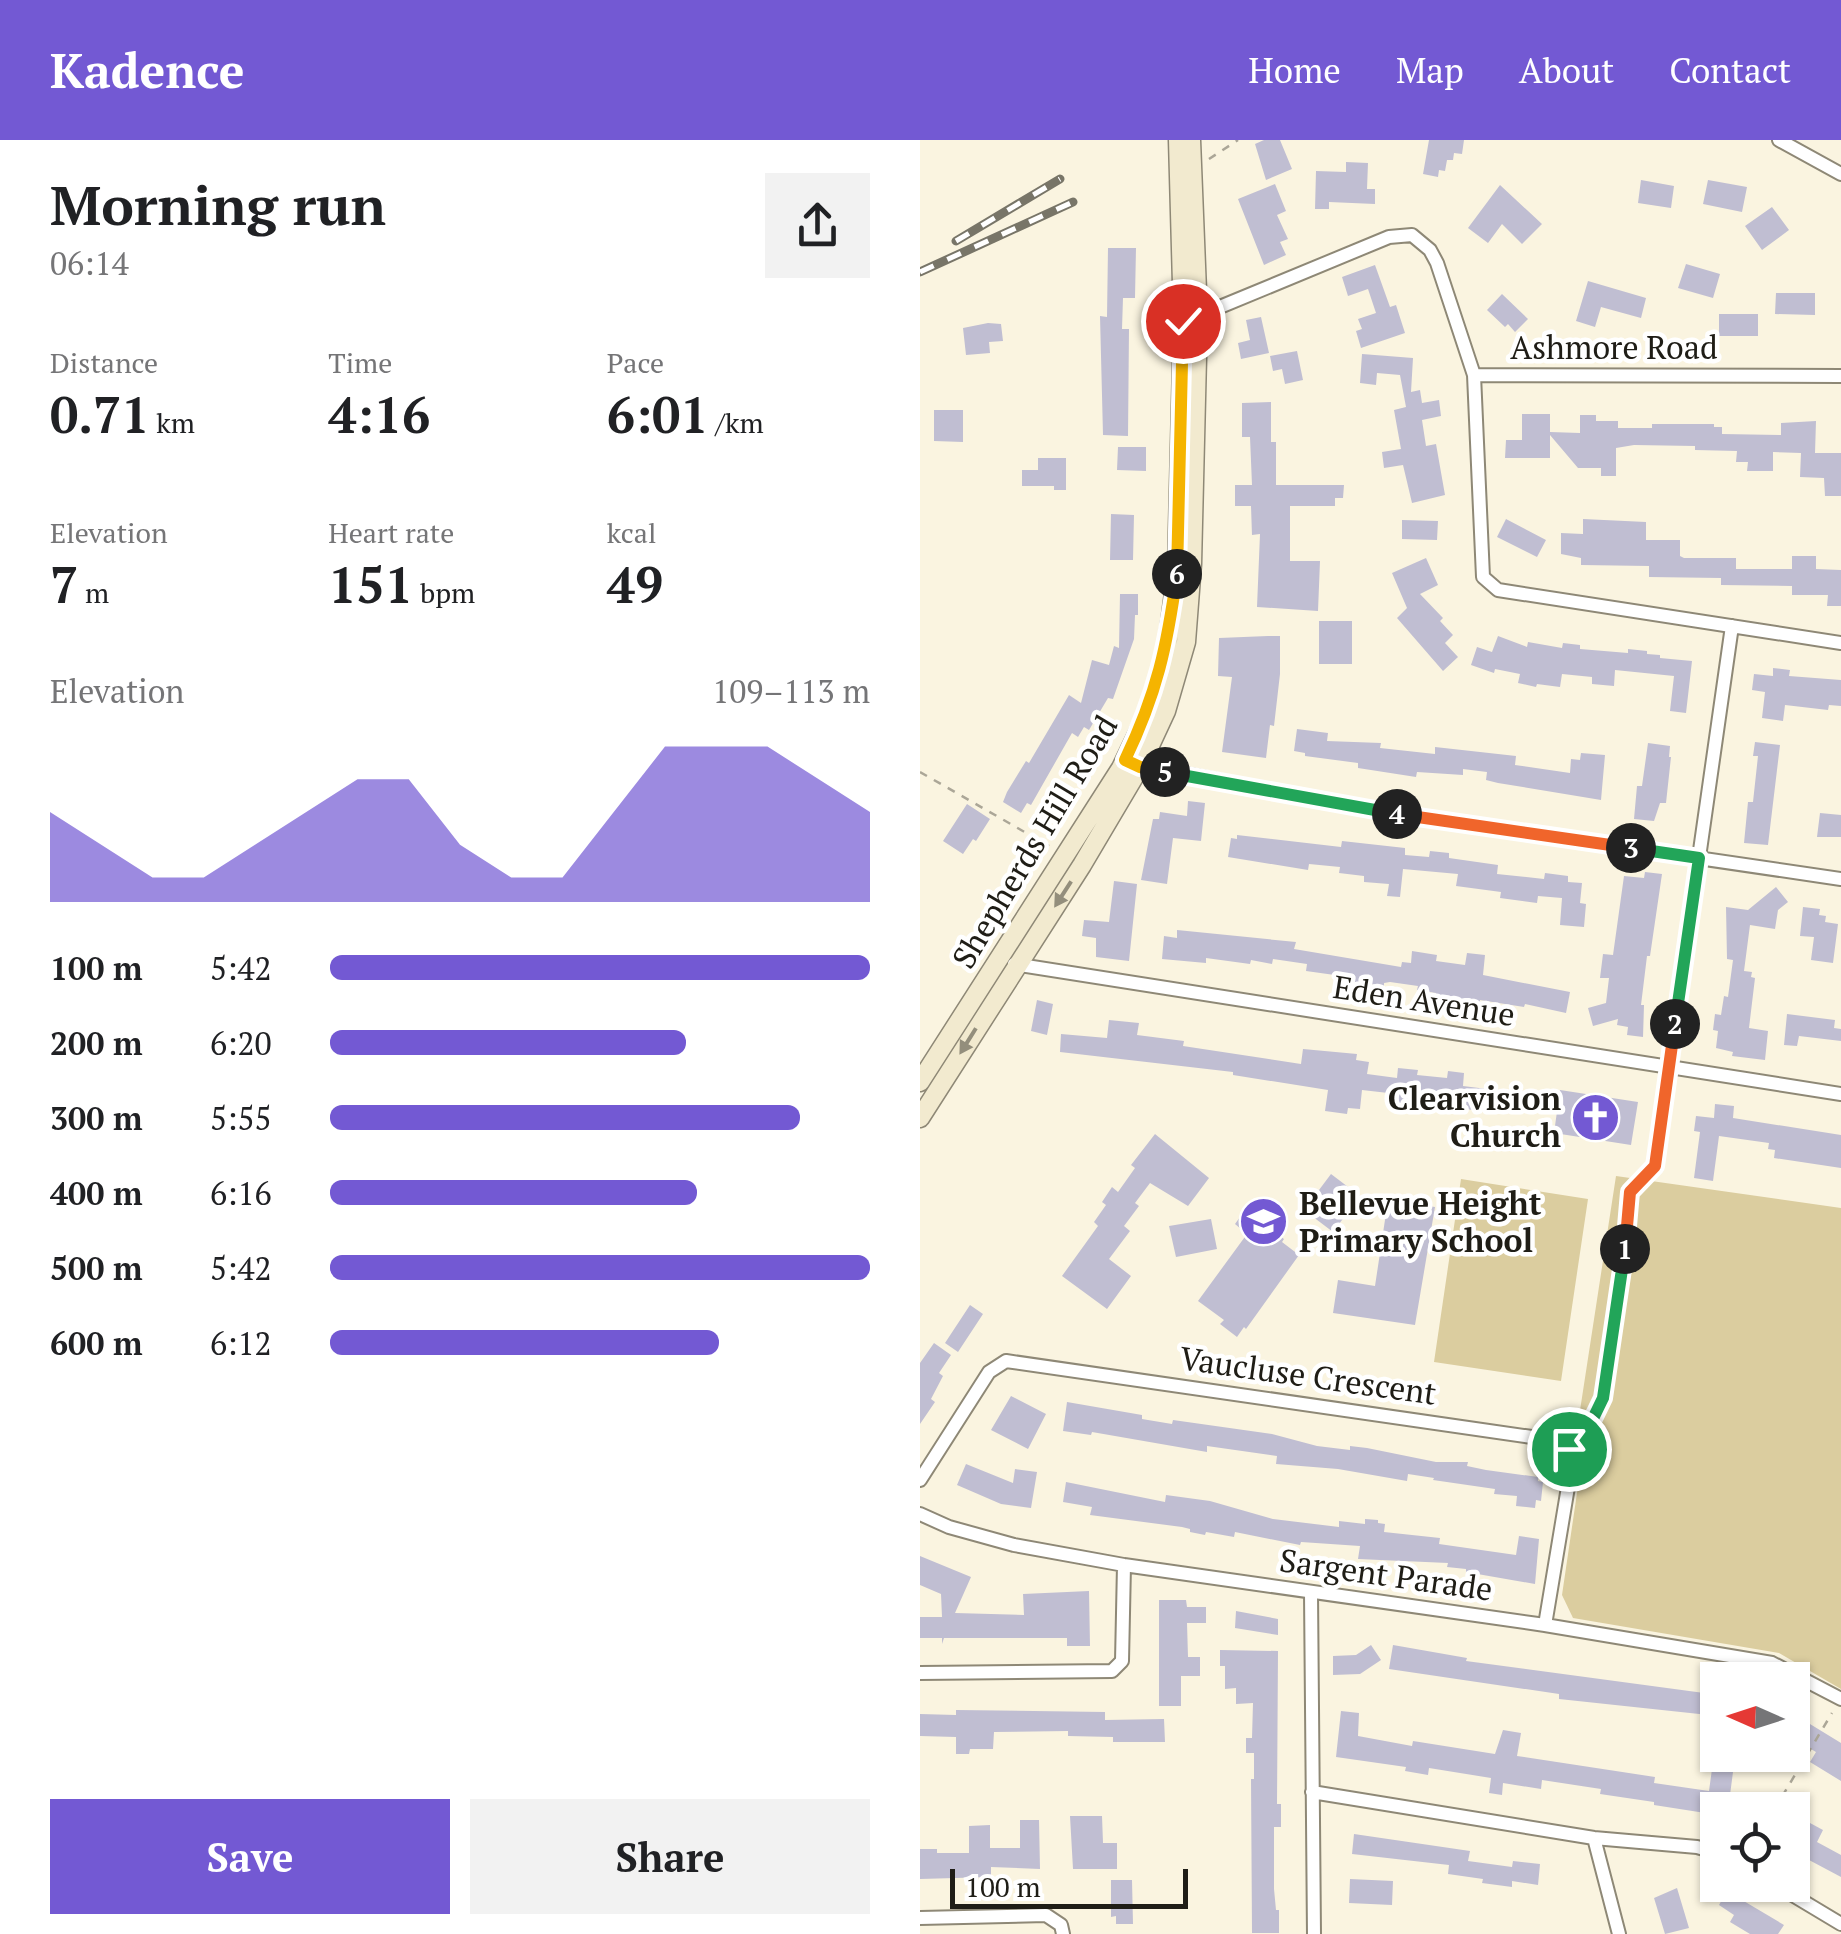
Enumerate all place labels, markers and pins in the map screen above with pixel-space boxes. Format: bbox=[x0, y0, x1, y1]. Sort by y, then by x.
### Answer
pin bbox=[1141, 279, 1226, 364]
pin: 6 bbox=[1152, 549, 1202, 599]
pin: 5 bbox=[1140, 747, 1190, 797]
pin: 4 bbox=[1372, 789, 1422, 839]
pin: 3 bbox=[1606, 823, 1656, 873]
pin: 2 bbox=[1650, 999, 1700, 1049]
place label: Clearvision Church bbox=[1388, 1077, 1562, 1156]
church icon: Clearvision Church bbox=[1570, 1091, 1622, 1143]
place label: Bellevue Height Primary School bbox=[1299, 1182, 1542, 1261]
school or university icon: Bellevue Height Primary School bbox=[1238, 1196, 1290, 1248]
pin: 1 bbox=[1600, 1224, 1650, 1274]
pin bbox=[1527, 1407, 1612, 1492]

